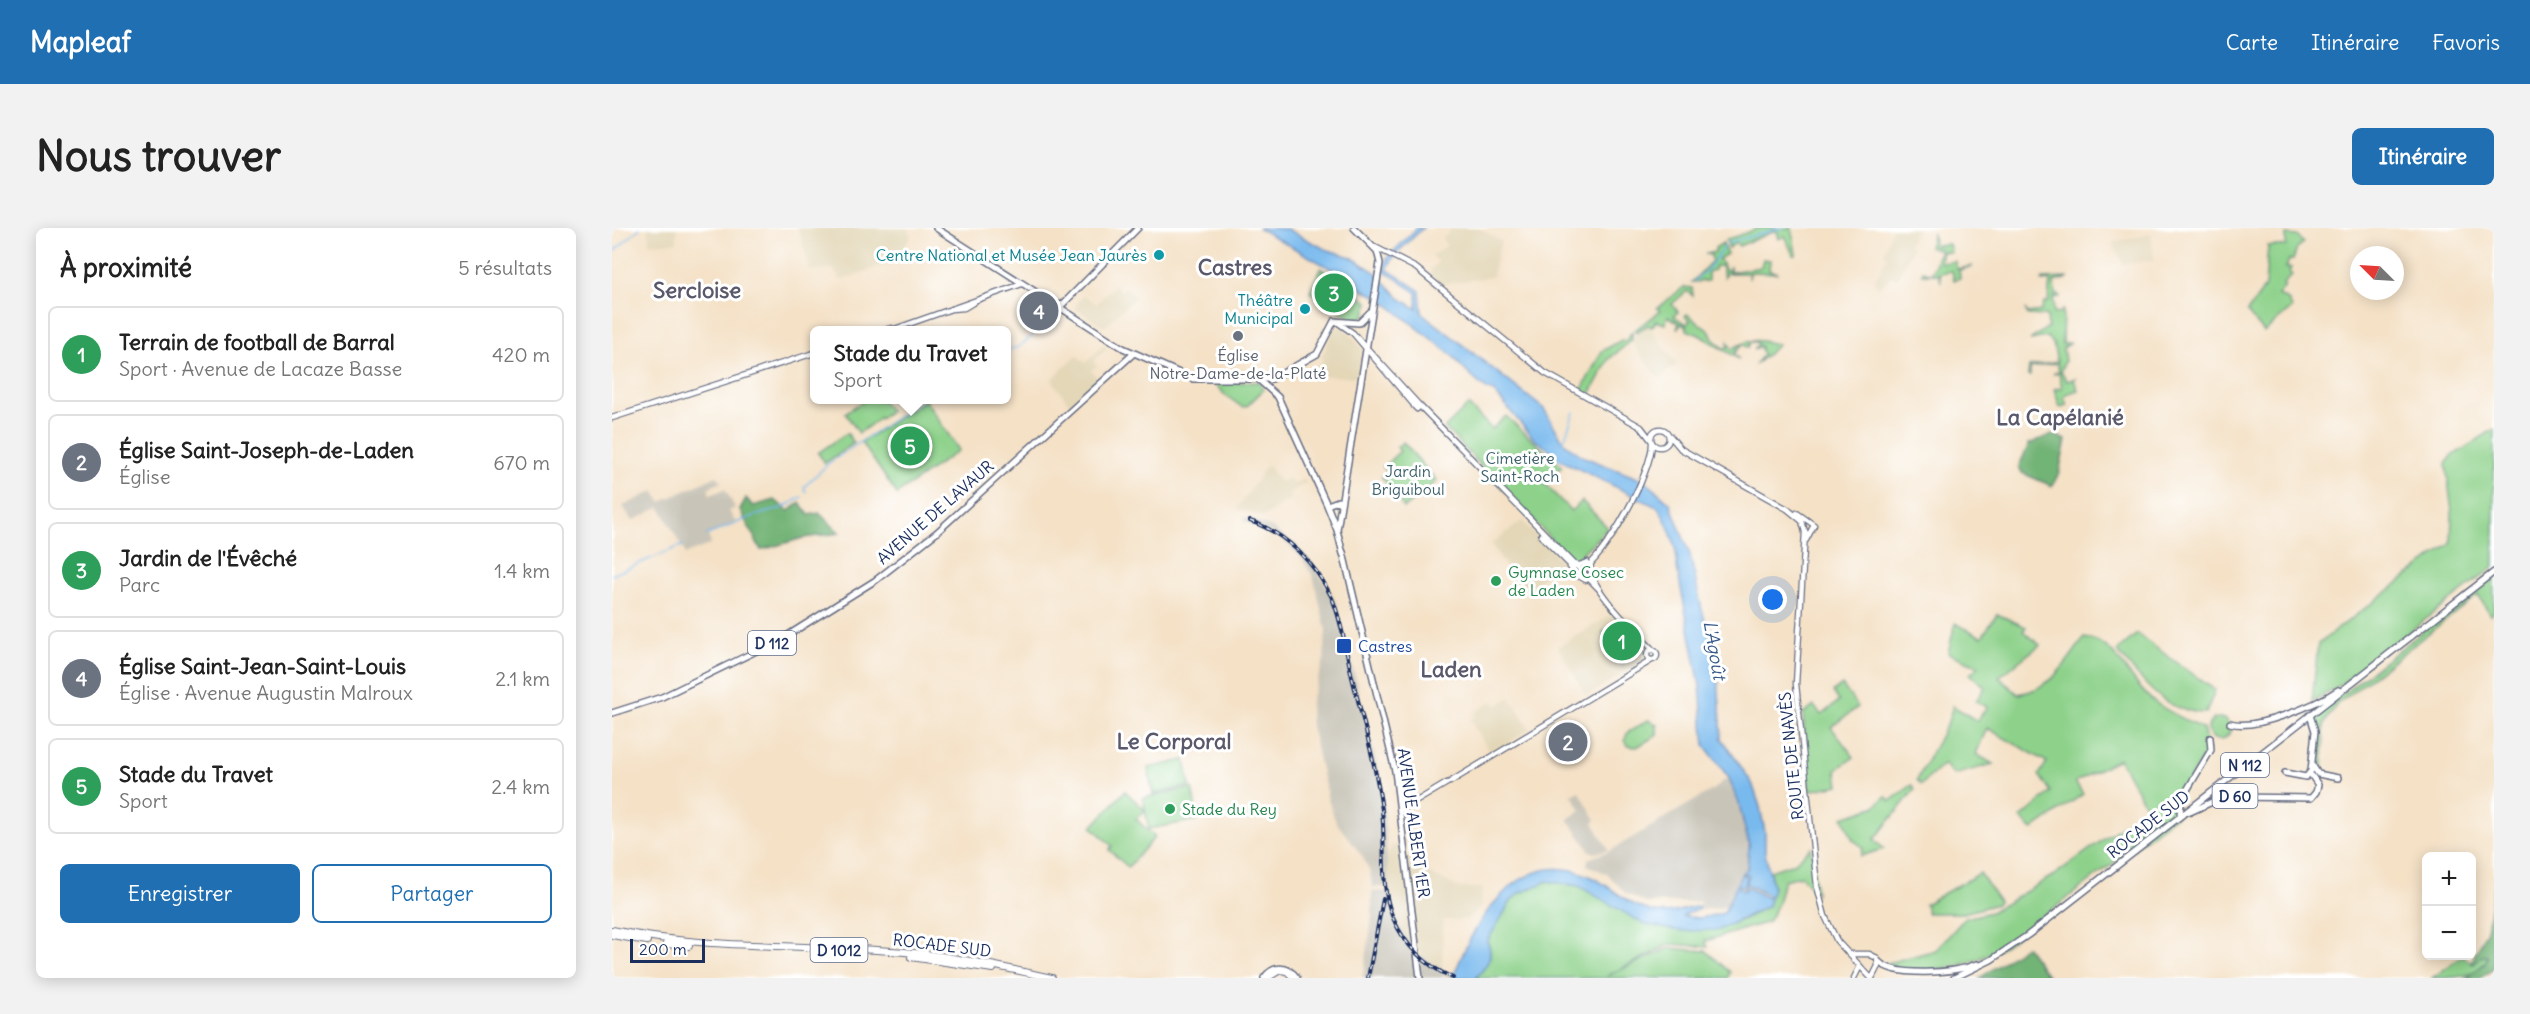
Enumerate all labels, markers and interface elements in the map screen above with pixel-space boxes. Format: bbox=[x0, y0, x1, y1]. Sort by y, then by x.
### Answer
text: Mapleaf bbox=[30, 24, 131, 60]
text: Carte bbox=[2226, 29, 2278, 56]
text: Itinéraire bbox=[2311, 29, 2399, 56]
text: Favoris bbox=[2432, 29, 2500, 56]
button: Itinéraire bbox=[2352, 128, 2494, 185]
text: Nous trouver bbox=[36, 130, 281, 182]
place label: Centre National et Musée Jean Jaurès bbox=[876, 245, 1147, 265]
north arrow bbox=[2350, 246, 2404, 300]
marker: Centre National et Musée Jean Jaurès bbox=[1152, 248, 1166, 262]
text: À proximité bbox=[60, 251, 192, 284]
district label: Castres bbox=[1198, 253, 1272, 281]
text: 5 résultats bbox=[458, 255, 552, 280]
pin: 3 bbox=[1314, 270, 1354, 316]
district label: Sercloise bbox=[653, 276, 741, 304]
pin: 4 bbox=[1020, 288, 1058, 334]
place label: Théâtre Municipal bbox=[1224, 290, 1293, 328]
marker: Théâtre Municipal bbox=[1298, 302, 1312, 316]
popup bbox=[810, 326, 1011, 404]
text: Terrain de football de Barral bbox=[119, 328, 395, 356]
marker: Église Notre-Dame-de-la-Platé bbox=[1231, 329, 1245, 343]
text: Stade du Travet bbox=[834, 339, 987, 367]
text: 1 bbox=[78, 342, 85, 367]
text: 420 m bbox=[492, 342, 550, 367]
place label: Église Notre-Dame-de-la-Platé bbox=[1150, 345, 1327, 383]
text: Sport · Avenue de Lacaze Basse bbox=[119, 356, 402, 381]
text: Sport bbox=[834, 367, 882, 392]
district label: La Capélanié bbox=[1996, 403, 2124, 431]
pin: 5 bbox=[890, 424, 930, 468]
text: Église Saint-Joseph-de-Laden bbox=[119, 436, 414, 464]
park label: Cimetière Saint-Roch bbox=[1480, 448, 1560, 486]
text: 2 bbox=[76, 450, 87, 475]
text: 670 m bbox=[493, 450, 550, 475]
street label: AVENUE DE LAVAUR bbox=[872, 456, 998, 568]
park label: Jardin Briguiboul bbox=[1371, 461, 1445, 499]
text: Église bbox=[119, 464, 170, 489]
text: Jardin de l'Évêché bbox=[119, 544, 297, 572]
text: 3 bbox=[76, 558, 87, 583]
text: 1.4 km bbox=[494, 558, 550, 583]
place label: Gymnase Cosec de Laden bbox=[1508, 562, 1624, 600]
text: Parc bbox=[119, 572, 160, 597]
marker: Gymnase Cosec de Laden bbox=[1489, 574, 1503, 588]
your location bbox=[1758, 585, 1787, 614]
pin: 1 bbox=[1602, 618, 1642, 664]
water label: L'Agoût bbox=[1699, 619, 1732, 683]
road number: D 112 bbox=[748, 631, 796, 655]
place label: Castres bbox=[1358, 636, 1412, 656]
marker: Castres bbox=[1335, 637, 1353, 655]
text: Église Saint-Jean-Saint-Louis bbox=[119, 652, 406, 680]
district label: Laden bbox=[1420, 655, 1482, 683]
text: 4 bbox=[76, 666, 87, 691]
text: 2.1 km bbox=[495, 666, 550, 691]
text: Église · Avenue Augustin Malroux bbox=[119, 680, 413, 705]
street label: ROUTE DE NAVÈS bbox=[1774, 691, 1808, 821]
pin: 2 bbox=[1548, 720, 1588, 764]
district label: Le Corporal bbox=[1116, 727, 1232, 755]
street label: AVENUE ALBERT 1ER bbox=[1394, 747, 1434, 899]
road number: N 112 bbox=[2221, 753, 2269, 777]
text: Stade du Travet bbox=[119, 760, 273, 788]
text: 5 bbox=[76, 774, 87, 799]
text: 2.4 km bbox=[491, 774, 550, 799]
road number: D 60 bbox=[2212, 784, 2258, 808]
street label: ROCADE SUD bbox=[2103, 786, 2193, 862]
text: Sport bbox=[119, 788, 168, 813]
place label: Stade du Rey bbox=[1182, 799, 1277, 819]
marker: Stade du Rey bbox=[1163, 802, 1177, 816]
map controls bbox=[2422, 852, 2476, 960]
button: + bbox=[2422, 852, 2476, 906]
button: Enregistrer bbox=[60, 864, 300, 923]
button: Partager bbox=[312, 864, 552, 923]
button: − bbox=[2422, 906, 2476, 960]
street label: ROCADE SUD bbox=[892, 929, 992, 961]
scale bar bbox=[630, 936, 705, 964]
road number: D 1012 bbox=[810, 938, 868, 962]
text: 200 m bbox=[639, 939, 687, 959]

